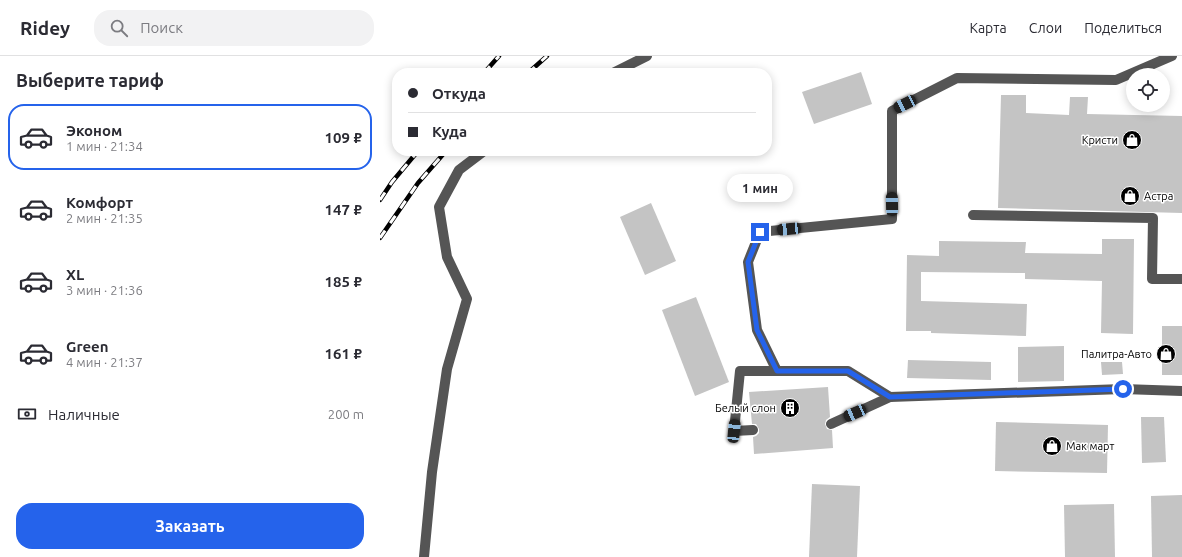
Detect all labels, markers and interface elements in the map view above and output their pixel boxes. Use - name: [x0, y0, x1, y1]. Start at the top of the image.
- search box: [94, 10, 374, 46]
- text: Ridey: [20, 17, 70, 39]
- icon: search: [108, 17, 130, 39]
- text: Поиск: [140, 19, 183, 36]
- text: Карта: [969, 20, 1007, 36]
- text: Слои: [1029, 20, 1062, 36]
- text: Поделиться: [1084, 20, 1162, 36]
- map controls: [1126, 68, 1170, 112]
- button: locate: [1126, 68, 1170, 112]
- text: Выберите тариф: [16, 70, 164, 90]
- text: Откуда: [432, 85, 486, 102]
- car: [892, 93, 918, 115]
- icon: car: [18, 119, 54, 155]
- text: Эконом: [66, 122, 122, 139]
- text: Куда: [432, 123, 467, 140]
- text: 109 ₽: [325, 129, 362, 146]
- shop icon: Кристи: [1121, 129, 1143, 151]
- place label: Кристи: [1082, 134, 1118, 146]
- text: 1 мин · 21:34: [66, 139, 143, 153]
- callout: 1 мин: [727, 174, 793, 202]
- text: 1 мин: [742, 181, 778, 195]
- shop icon: Астра: [1119, 185, 1141, 207]
- place label: Астра: [1144, 190, 1173, 202]
- icon: car: [18, 191, 54, 227]
- car: [886, 192, 898, 216]
- text: Комфорт: [66, 194, 133, 211]
- text: 147 ₽: [325, 201, 362, 218]
- text: 2 мин · 21:35: [66, 211, 143, 225]
- car: [777, 222, 801, 236]
- route end: [751, 223, 769, 241]
- icon: car: [18, 263, 54, 299]
- text: XL: [66, 266, 84, 283]
- text: 185 ₽: [325, 273, 362, 290]
- text: 3 мин · 21:36: [66, 283, 143, 297]
- icon: car: [18, 335, 54, 371]
- text: Green: [66, 338, 108, 355]
- shop icon: Палитра-Авто: [1155, 343, 1177, 365]
- text: 161 ₽: [325, 345, 362, 362]
- place label: Палитра-Авто: [1081, 348, 1152, 360]
- text: 4 мин · 21:37: [66, 355, 143, 369]
- route start: [1114, 380, 1132, 398]
- building icon: Белый слон: [779, 397, 801, 419]
- place label: Белый слон: [715, 402, 776, 414]
- icon: cash: [16, 403, 38, 425]
- car: [842, 403, 868, 423]
- text: Наличные: [48, 406, 120, 423]
- text: 200 m: [328, 407, 364, 421]
- car: [727, 418, 741, 444]
- shop icon: Мак март: [1041, 435, 1063, 457]
- place label: Мак март: [1066, 440, 1114, 452]
- button: Заказать: [16, 503, 364, 549]

